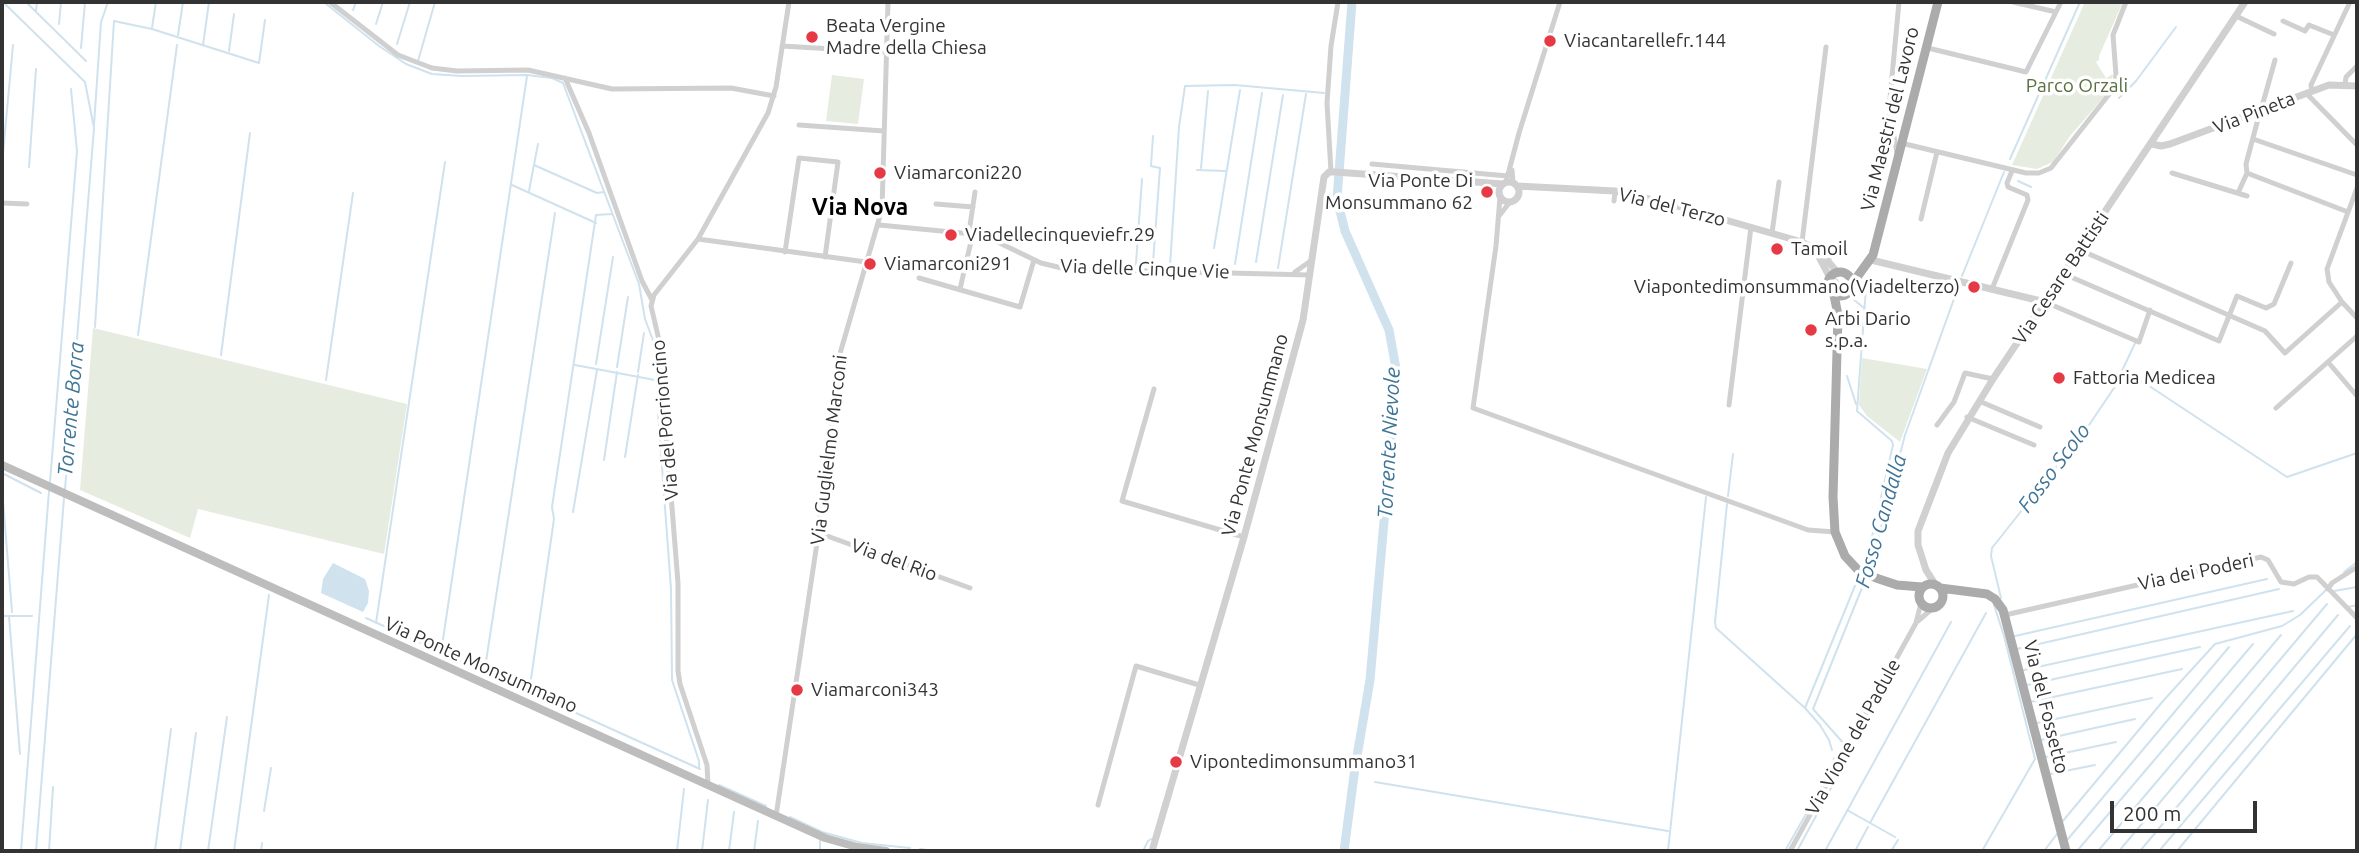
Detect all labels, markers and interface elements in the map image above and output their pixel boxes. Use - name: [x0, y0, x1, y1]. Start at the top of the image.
- place label: Beata Vergine Madre della Chiesa: [826, 15, 987, 59]
- street label: Via Maestri del Lavoro: [1856, 25, 1924, 213]
- marker: Beata Vergine Madre della Chiesa: [804, 29, 820, 45]
- place label: Viacantarellefr.144: [1564, 30, 1726, 52]
- marker: Viacantarellefr.144: [1542, 33, 1558, 49]
- park label: Parco Orzali: [2026, 75, 2128, 97]
- street label: Via Pineta: [2210, 87, 2298, 139]
- place label: Viamarconi220: [894, 162, 1022, 184]
- marker: Viamarconi220: [872, 165, 888, 181]
- place label: Via Ponte Di Monsummano 62: [1325, 170, 1473, 214]
- street label: Via del Terzo: [1616, 183, 1728, 231]
- marker: Via Ponte Di Monsummano 62: [1479, 184, 1495, 200]
- district label: Via Nova: [812, 193, 908, 221]
- street label: Via Cesare Battisti: [2008, 207, 2114, 349]
- place label: Viadellecinqueviefr.29: [965, 224, 1155, 246]
- marker: Viadellecinqueviefr.29: [943, 227, 959, 243]
- place label: Tamoil: [1791, 238, 1848, 260]
- marker: Tamoil: [1769, 241, 1785, 257]
- place label: Viamarconi291: [884, 253, 1012, 275]
- street label: Via delle Cinque Vie: [1060, 255, 1230, 283]
- marker: Viamarconi291: [862, 256, 878, 272]
- place label: Viapontedimonsummano(Viadelterzo): [1634, 276, 1960, 298]
- marker: Viapontedimonsummano(Viadelterzo): [1966, 279, 1982, 295]
- place label: Arbi Dario s.p.a.: [1825, 308, 1911, 352]
- marker: Arbi Dario s.p.a.: [1803, 322, 1819, 338]
- street label: Via Ponte Monsummano: [1217, 331, 1293, 539]
- street label: Via del Porrioncino: [647, 339, 683, 501]
- water label: Torrente Borra: [53, 341, 89, 477]
- street label: Via Guglielmo Marconi: [806, 354, 852, 546]
- water label: Torrente Nievole: [1372, 367, 1406, 519]
- place label: Fattoria Medicea: [2073, 367, 2216, 389]
- marker: Fattoria Medicea: [2051, 370, 2067, 386]
- water label: Fosso Scolo: [2012, 419, 2096, 517]
- water label: Fosso Candalla: [1850, 452, 1912, 590]
- street label: Via del Rio: [848, 534, 940, 586]
- street label: Via dei Poderi: [2136, 549, 2256, 595]
- street label: Via Ponte Monsummano: [381, 612, 581, 718]
- street label: Via del Fossetto: [2018, 638, 2074, 776]
- street label: Via Vione del Padule: [1801, 655, 1905, 819]
- place label: Viamarconi343: [811, 679, 939, 701]
- marker: Viamarconi343: [789, 682, 805, 698]
- place label: Vipontedimonsummano31: [1190, 751, 1417, 773]
- marker: Vipontedimonsummano31: [1168, 754, 1184, 770]
- scale bar: [2114, 786, 2261, 830]
- text: 200 m: [2123, 801, 2181, 825]

